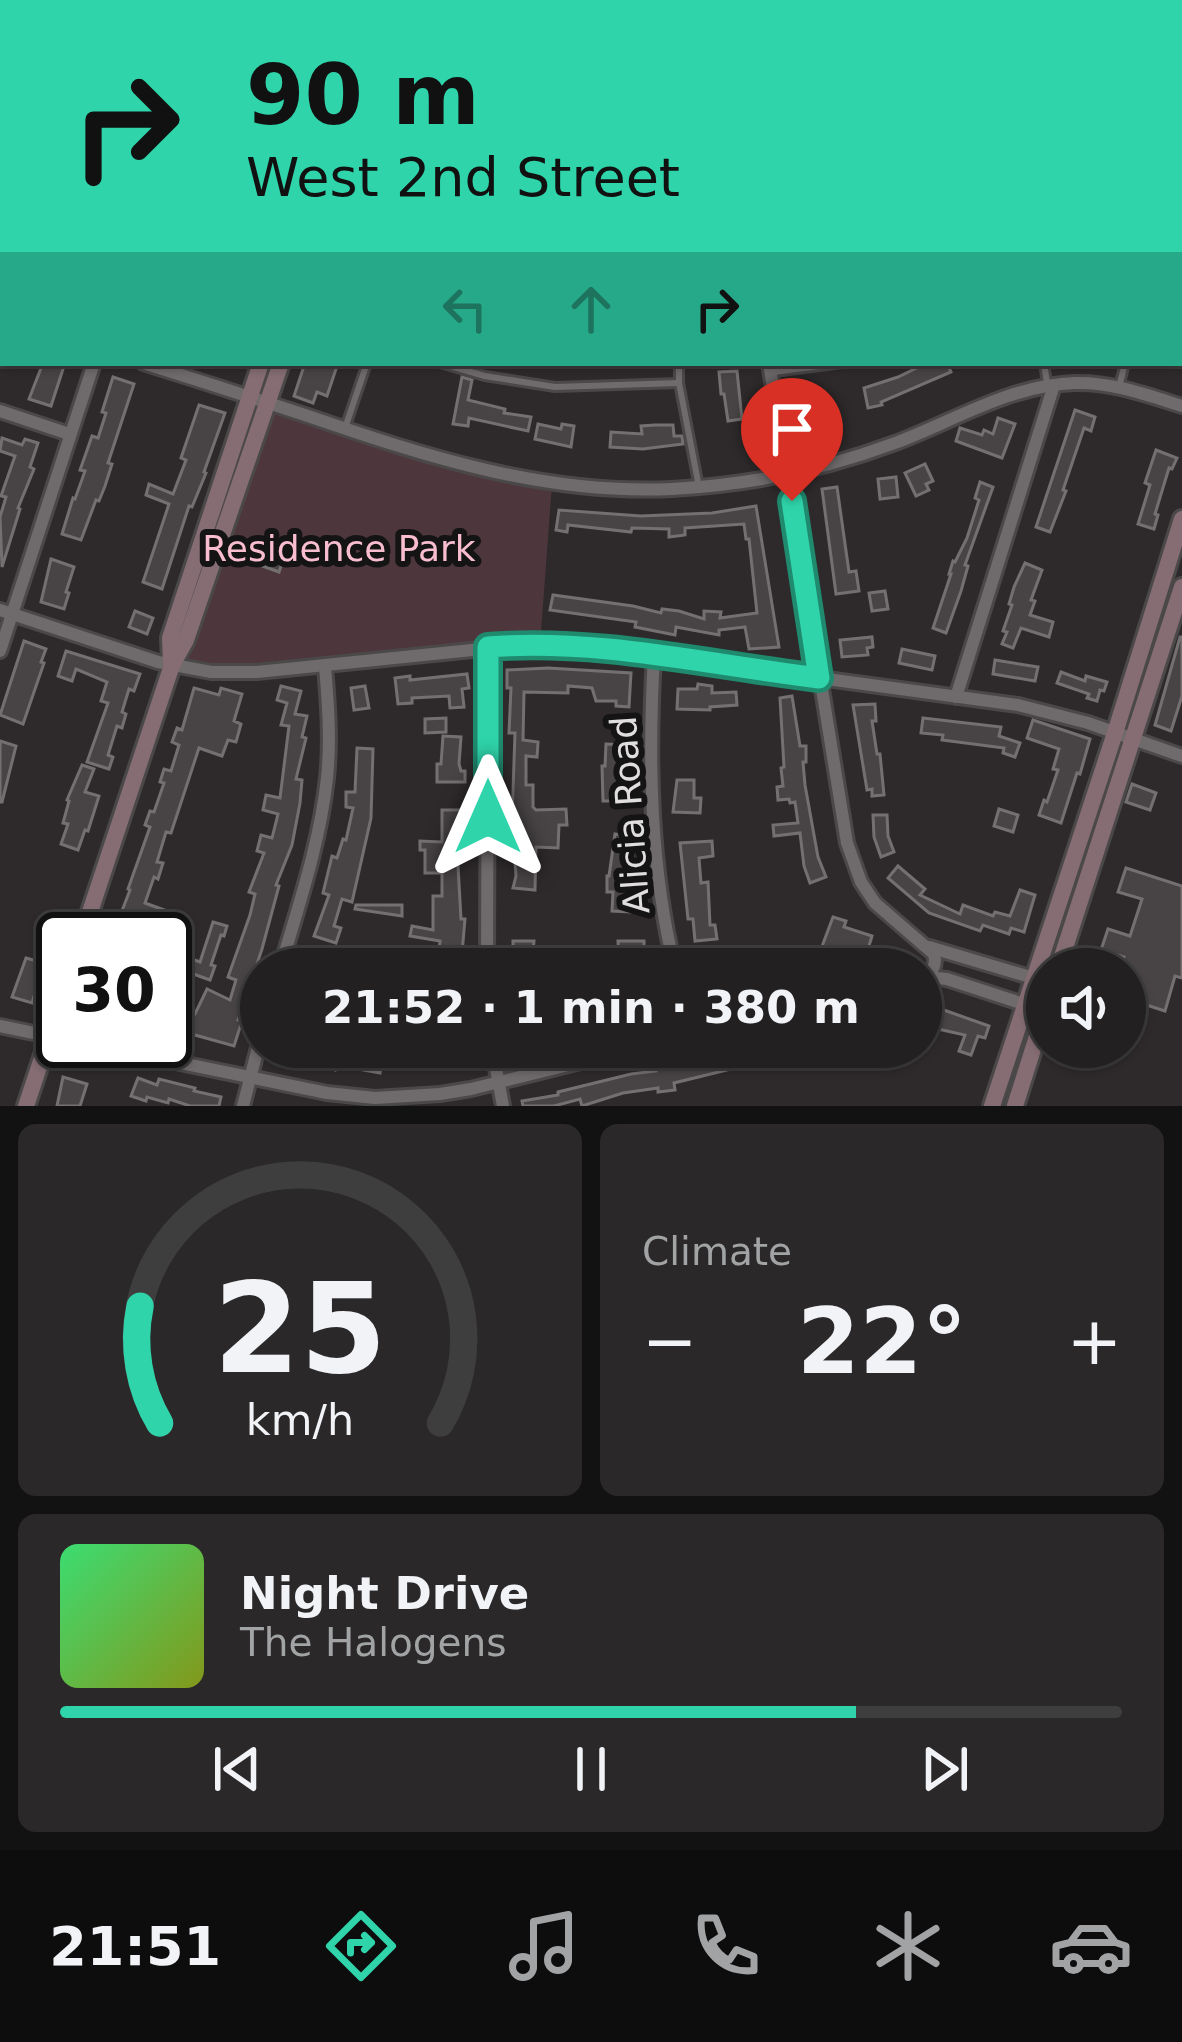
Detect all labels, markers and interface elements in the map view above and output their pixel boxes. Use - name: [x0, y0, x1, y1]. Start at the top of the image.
- text: 90 m: [246, 46, 480, 144]
- icon: right: [48, 48, 204, 204]
- text: West 2nd Street: [246, 146, 680, 209]
- icon: left: [432, 276, 498, 342]
- icon: ahead: [558, 276, 624, 342]
- icon: right: [684, 276, 750, 342]
- pin: [741, 378, 843, 501]
- icon: arrive: [759, 396, 825, 462]
- park label: Residence Park: [202, 528, 476, 569]
- street label: Alicia Road: [603, 715, 657, 915]
- position arrow: [425, 754, 551, 880]
- speed limit sign: 30: [36, 912, 192, 1068]
- map controls: [1026, 948, 1146, 1068]
- button: sound: [1026, 948, 1146, 1068]
- text: 21:52 · 1 min · 380 m: [322, 981, 860, 1034]
- text: Climate: [642, 1229, 792, 1274]
- text: 25: [213, 1256, 387, 1401]
- text: 22°: [797, 1289, 967, 1394]
- text: −: [642, 1303, 697, 1380]
- text: +: [1067, 1303, 1122, 1380]
- text: km/h: [246, 1395, 354, 1445]
- text: Night Drive: [240, 1567, 529, 1620]
- text: The Halogens: [240, 1620, 507, 1665]
- icon: previous: [204, 1736, 270, 1802]
- icon: pause: [558, 1736, 624, 1802]
- icon: next: [912, 1736, 978, 1802]
- icon: directions: [319, 1904, 403, 1988]
- icon: music: [502, 1904, 586, 1988]
- icon: phone: [684, 1904, 768, 1988]
- icon: climate: [866, 1904, 950, 1988]
- icon: car: [1049, 1904, 1133, 1988]
- text: 21:51: [49, 1915, 221, 1978]

